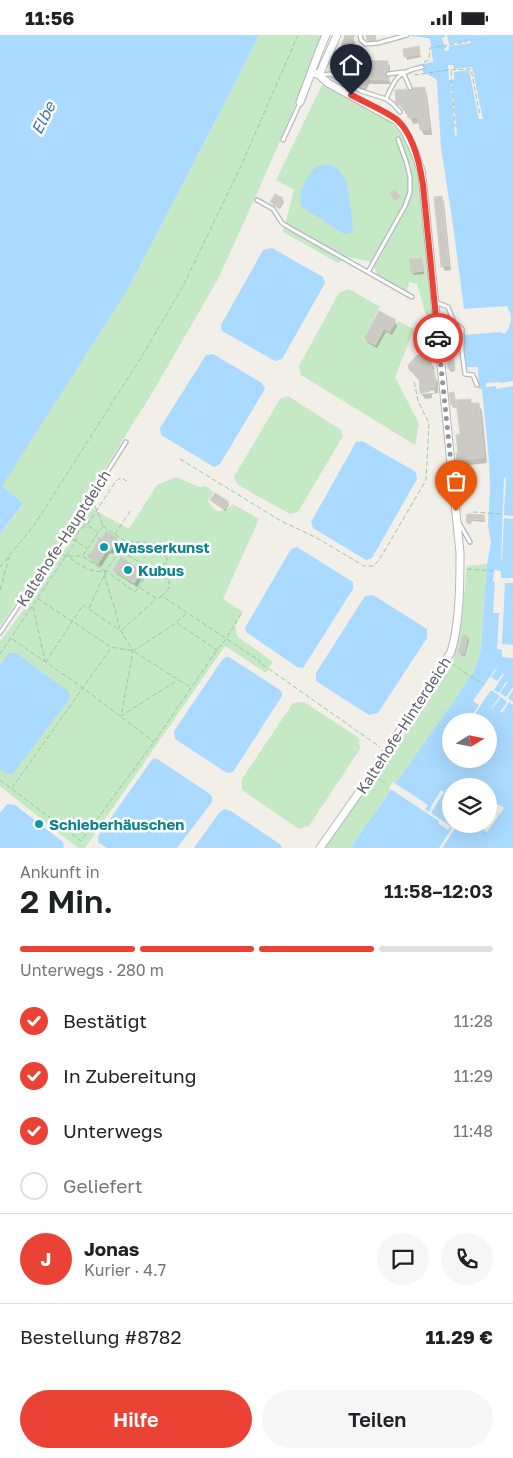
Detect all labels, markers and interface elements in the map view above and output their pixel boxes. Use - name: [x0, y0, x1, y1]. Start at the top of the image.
- text: 11:56: [25, 6, 74, 29]
- pin: [330, 44, 372, 95]
- icon: home: [337, 51, 365, 79]
- water label: Elbe: [26, 97, 60, 138]
- courier: [413, 313, 463, 363]
- icon: car: [424, 324, 452, 352]
- pin: [435, 460, 477, 511]
- street label: Kaltehofe-Hauptdeich: [12, 466, 114, 610]
- icon: bag: [442, 467, 470, 495]
- place label: Wasserkunst: [114, 538, 209, 556]
- marker: Wasserkunst: [98, 541, 110, 553]
- place label: Kubus: [138, 561, 184, 579]
- marker: Kubus: [122, 564, 134, 576]
- street label: Kaltehofe-Hinterdeich: [352, 653, 454, 797]
- north arrow: [442, 713, 498, 767]
- map controls: [442, 713, 497, 833]
- button: layers: [442, 778, 497, 833]
- place label: Schieberhäuschen: [49, 815, 184, 833]
- marker: Schieberhäuschen: [33, 818, 45, 830]
- text: Ankunft in: [20, 862, 100, 882]
- text: 11:58–12:03: [384, 879, 493, 902]
- text: 2 Min.: [20, 882, 113, 920]
- text: Unterwegs · 280 m: [20, 960, 164, 980]
- icon: check: [20, 1007, 48, 1035]
- text: Bestätigt: [63, 1009, 147, 1032]
- text: 11:28: [454, 1011, 493, 1031]
- icon: check: [20, 1062, 48, 1090]
- text: In Zubereitung: [63, 1064, 196, 1087]
- text: 11:29: [454, 1066, 493, 1086]
- icon: check: [20, 1117, 48, 1145]
- text: Unterwegs: [63, 1119, 163, 1142]
- text: 11:48: [453, 1121, 493, 1141]
- text: Geliefert: [63, 1174, 143, 1197]
- button: chat: [377, 1233, 429, 1285]
- button: phone: [441, 1233, 493, 1285]
- text: Jonas: [84, 1237, 139, 1260]
- text: J: [41, 1247, 51, 1270]
- text: Kurier · 4.7: [84, 1260, 166, 1280]
- text: Bestellung #8782: [20, 1325, 181, 1348]
- text: 11.29 €: [426, 1325, 493, 1348]
- button: Hilfe: [20, 1390, 252, 1448]
- button: Teilen: [262, 1390, 493, 1448]

